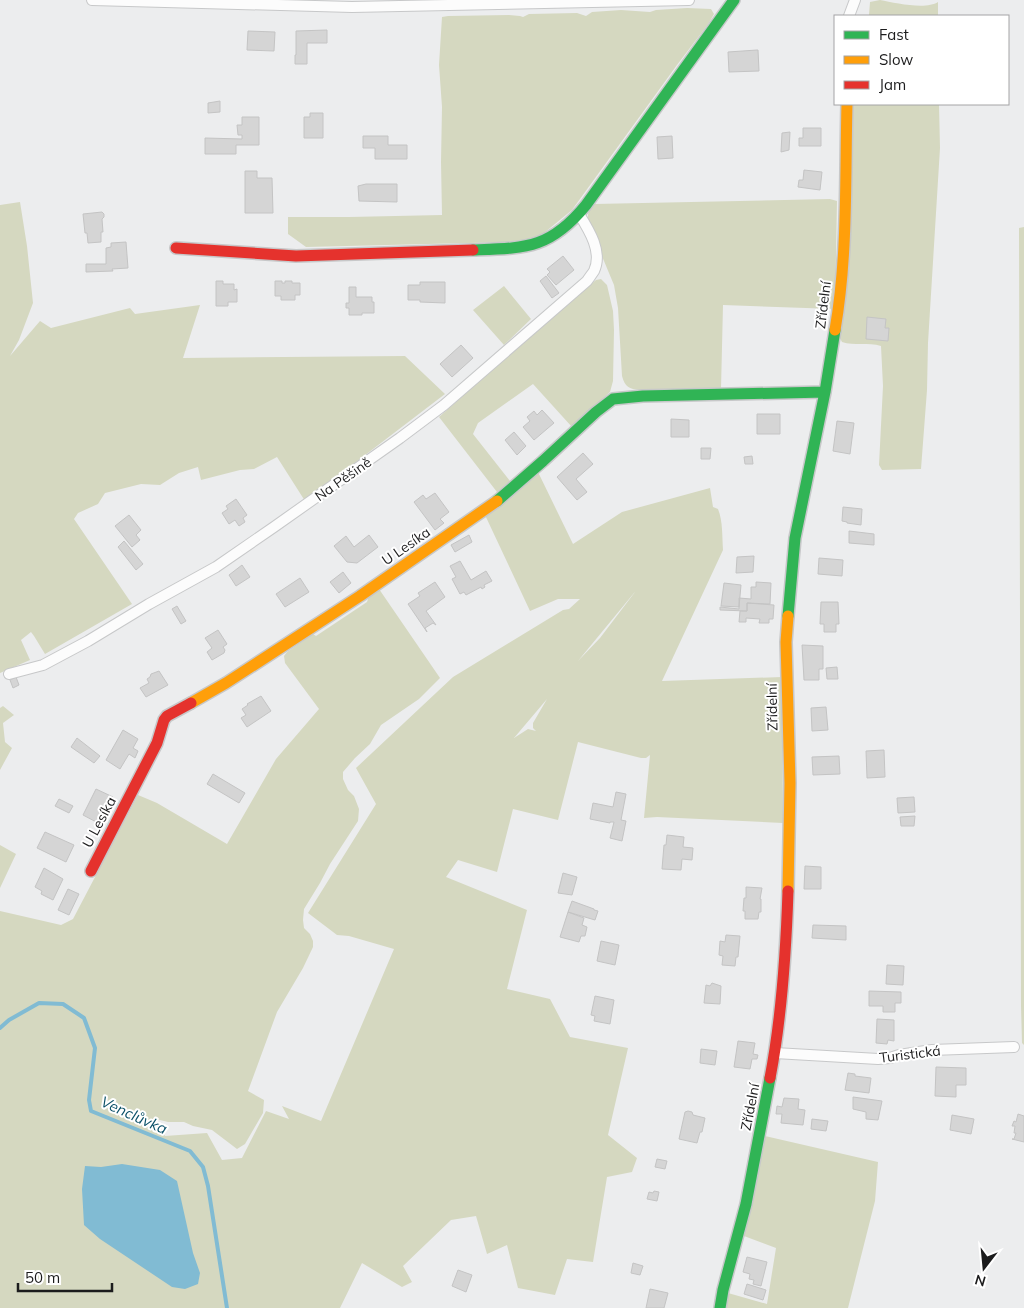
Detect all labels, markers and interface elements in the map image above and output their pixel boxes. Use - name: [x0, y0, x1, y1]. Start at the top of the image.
- legend: [834, 15, 1009, 105]
- text: Fast: [879, 25, 909, 44]
- text: Slow: [879, 50, 913, 69]
- text: Jam: [879, 75, 906, 94]
- street label: Zřídelní: [811, 280, 835, 330]
- street label: Na Pěšině: [311, 453, 375, 505]
- street label: U Lesíka: [378, 523, 434, 569]
- street label: Zřídelní: [763, 682, 781, 731]
- street label: U Lesíka: [78, 793, 120, 851]
- street label: Turistická: [878, 1041, 942, 1067]
- street label: Zřídelní: [737, 1081, 764, 1132]
- water label: Venclůvka: [98, 1092, 170, 1138]
- north arrow: [959, 1243, 1009, 1293]
- scale bar: [18, 1260, 111, 1292]
- text: 50 m: [25, 1268, 60, 1287]
- text: N: [973, 1270, 988, 1291]

